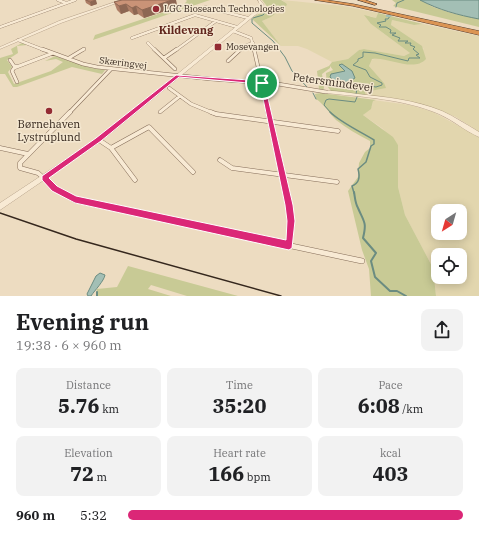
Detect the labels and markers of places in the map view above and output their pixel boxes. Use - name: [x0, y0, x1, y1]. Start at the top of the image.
- place label: LGC Biosearch Technologies: [164, 3, 284, 14]
- marker: LGC Biosearch Technologies: [151, 4, 161, 14]
- place label: Mosevangen: [226, 41, 279, 52]
- marker: Mosevangen: [213, 42, 223, 52]
- pin: [245, 66, 279, 100]
- marker: Børnehaven Lystruplund: [44, 106, 54, 116]
- place label: Børnehaven Lystruplund: [17, 117, 81, 144]

